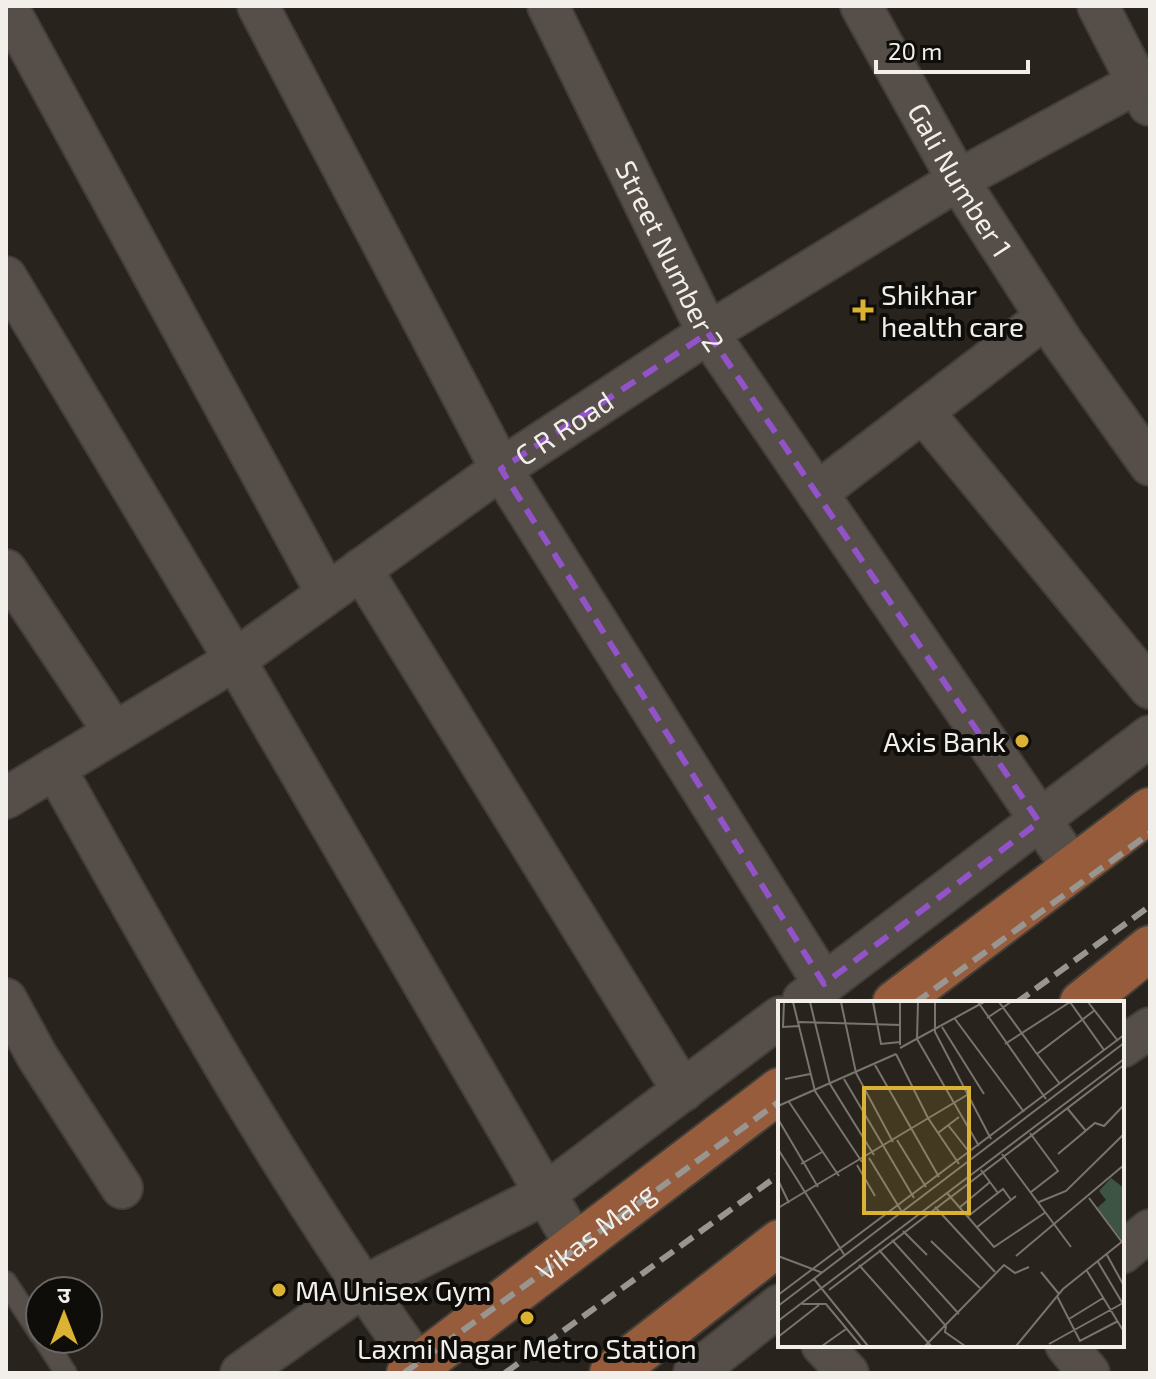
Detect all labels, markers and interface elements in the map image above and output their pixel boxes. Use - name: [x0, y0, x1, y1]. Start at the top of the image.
- scale bar: [876, 24, 1028, 74]
- text: 20 m: [888, 36, 942, 65]
- street label: Gali Number 1: [901, 97, 1020, 263]
- street label: Street Number 2: [609, 155, 732, 357]
- place label: Shikhar health care: [881, 277, 1024, 343]
- marker: Shikhar health care: [852, 299, 874, 321]
- street label: C R Road: [508, 383, 619, 472]
- place label: Axis Bank: [883, 724, 1006, 758]
- marker: Axis Bank: [1013, 732, 1031, 750]
- inset map: [778, 1001, 1124, 1347]
- street label: Vikas Marg: [529, 1175, 662, 1287]
- place label: MA Unisex Gym: [295, 1273, 492, 1307]
- north arrow: [24, 1275, 104, 1355]
- text: उ: [58, 1281, 72, 1307]
- marker: MA Unisex Gym: [270, 1281, 288, 1299]
- marker: Laxmi Nagar Metro Station: [518, 1309, 536, 1327]
- place label: Laxmi Nagar Metro Station: [357, 1331, 697, 1365]

